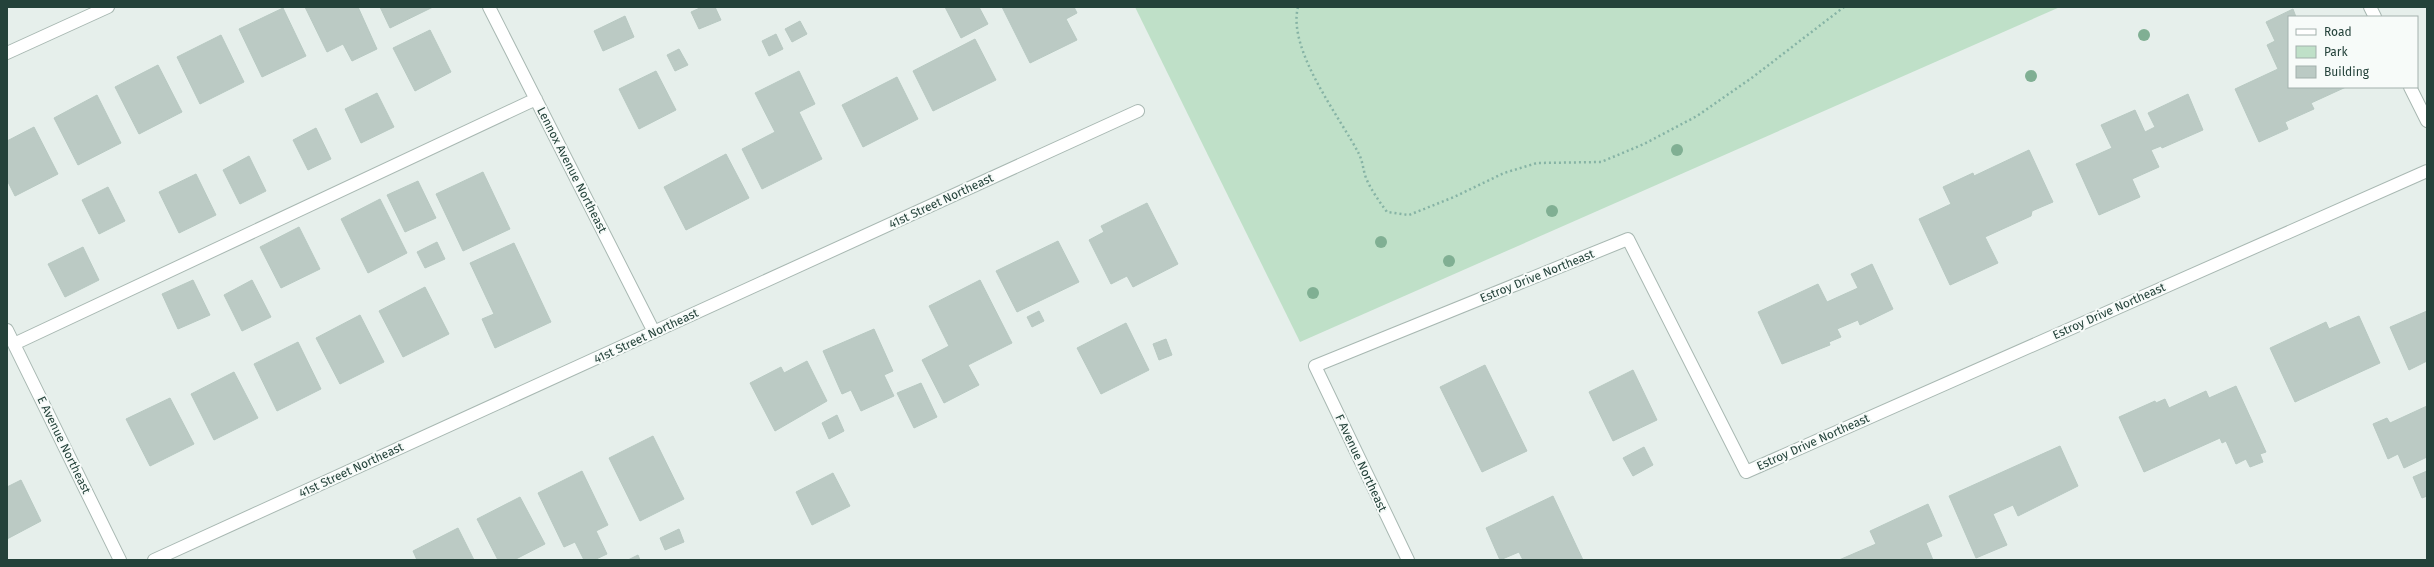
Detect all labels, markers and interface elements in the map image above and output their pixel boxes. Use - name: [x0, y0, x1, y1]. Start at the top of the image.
- legend: [2288, 16, 2418, 88]
- text: Road: [2324, 25, 2352, 39]
- text: Park: [2324, 45, 2348, 59]
- text: Building: [2324, 65, 2370, 79]
- street label: Lennox Avenue Northeast: [534, 105, 610, 236]
- street label: 41st Street Northeast: [887, 170, 996, 231]
- street label: Estroy Drive Northeast: [1478, 246, 1597, 305]
- street label: Estroy Drive Northeast: [2050, 280, 2168, 342]
- street label: 41st Street Northeast: [592, 305, 701, 366]
- street label: E Avenue Northeast: [34, 394, 94, 497]
- street label: Estroy Drive Northeast: [1754, 411, 1872, 473]
- street label: F Avenue Northeast: [1332, 412, 1390, 515]
- street label: 41st Street Northeast: [297, 439, 406, 500]

